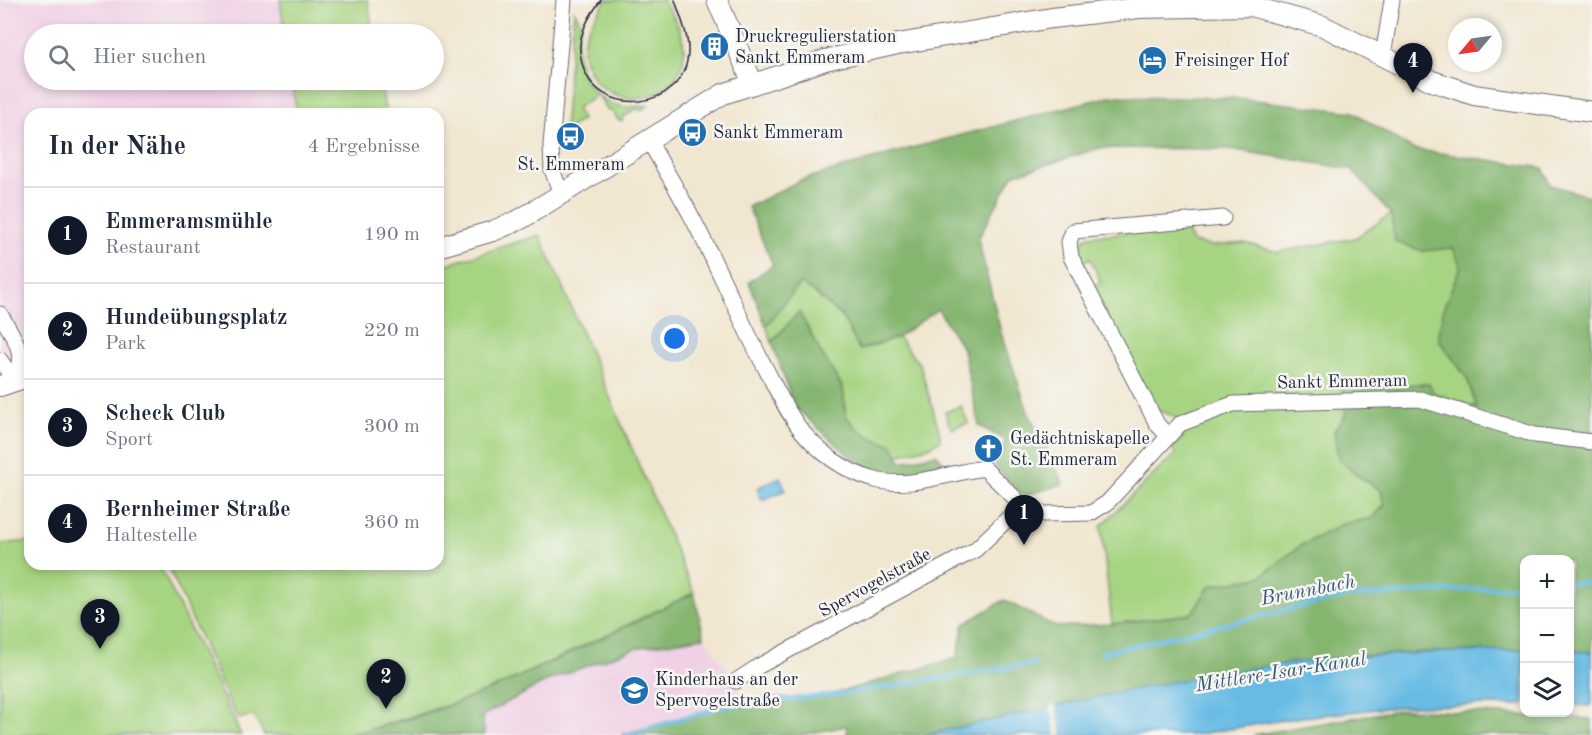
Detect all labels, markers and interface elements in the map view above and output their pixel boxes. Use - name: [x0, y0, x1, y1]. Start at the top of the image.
- north arrow: [1448, 18, 1502, 72]
- search box: [24, 24, 444, 90]
- place label: Druckregulierstation Sankt Emmeram: [735, 28, 897, 67]
- building icon: Druckregulierstation Sankt Emmeram: [698, 31, 730, 63]
- icon: search: [45, 41, 78, 74]
- pin: 4: [1394, 44, 1432, 93]
- hotel icon: Freisinger Hof: [1137, 45, 1169, 77]
- text: Hier suchen: [93, 46, 206, 68]
- place label: Freisinger Hof: [1174, 52, 1290, 70]
- bus stop icon: Sankt Emmeram: [676, 117, 708, 149]
- bus stop icon: St. Emmeram: [555, 120, 587, 152]
- place label: Sankt Emmeram: [713, 124, 843, 142]
- text: In der Nähe: [48, 134, 186, 160]
- text: 4 Ergebnisse: [308, 137, 420, 157]
- place label: St. Emmeram: [517, 156, 625, 174]
- text: Emmeramsmühle: [105, 211, 273, 233]
- text: 1: [62, 225, 73, 245]
- text: 190 m: [364, 225, 420, 245]
- text: Restaurant: [105, 238, 201, 258]
- text: Hundeübungsplatz: [105, 307, 287, 329]
- text: 2: [62, 321, 73, 341]
- text: 220 m: [364, 321, 420, 341]
- your location: [660, 324, 689, 353]
- text: Park: [105, 334, 146, 354]
- street label: Sankt Emmeram: [1277, 372, 1407, 392]
- text: Scheck Club: [105, 403, 225, 425]
- text: 3: [62, 417, 73, 437]
- text: 300 m: [364, 417, 420, 437]
- text: Sport: [105, 430, 153, 450]
- place label: Gedächtniskapelle St. Emmeram: [1010, 430, 1150, 469]
- church icon: Gedächtniskapelle St. Emmeram: [973, 433, 1005, 465]
- pin: 1: [1004, 496, 1044, 545]
- text: Bernheimer Straße: [105, 499, 291, 521]
- text: 4: [62, 513, 73, 533]
- text: 360 m: [364, 513, 420, 533]
- text: Haltestelle: [105, 526, 197, 546]
- street label: Spervogelstraße: [816, 545, 934, 621]
- map controls: [1520, 555, 1574, 717]
- button: +: [1520, 555, 1574, 609]
- water label: Brunnbach: [1258, 572, 1357, 610]
- pin: 3: [80, 600, 120, 649]
- button: −: [1520, 609, 1574, 663]
- water label: Mittlere-Isar-Kanal: [1193, 650, 1368, 697]
- pin: 2: [366, 660, 406, 709]
- button: layers: [1520, 663, 1574, 717]
- place label: Kinderhaus an der Spervogelstraße: [655, 671, 799, 710]
- school or university icon: Kinderhaus an der Spervogelstraße: [618, 674, 650, 706]

